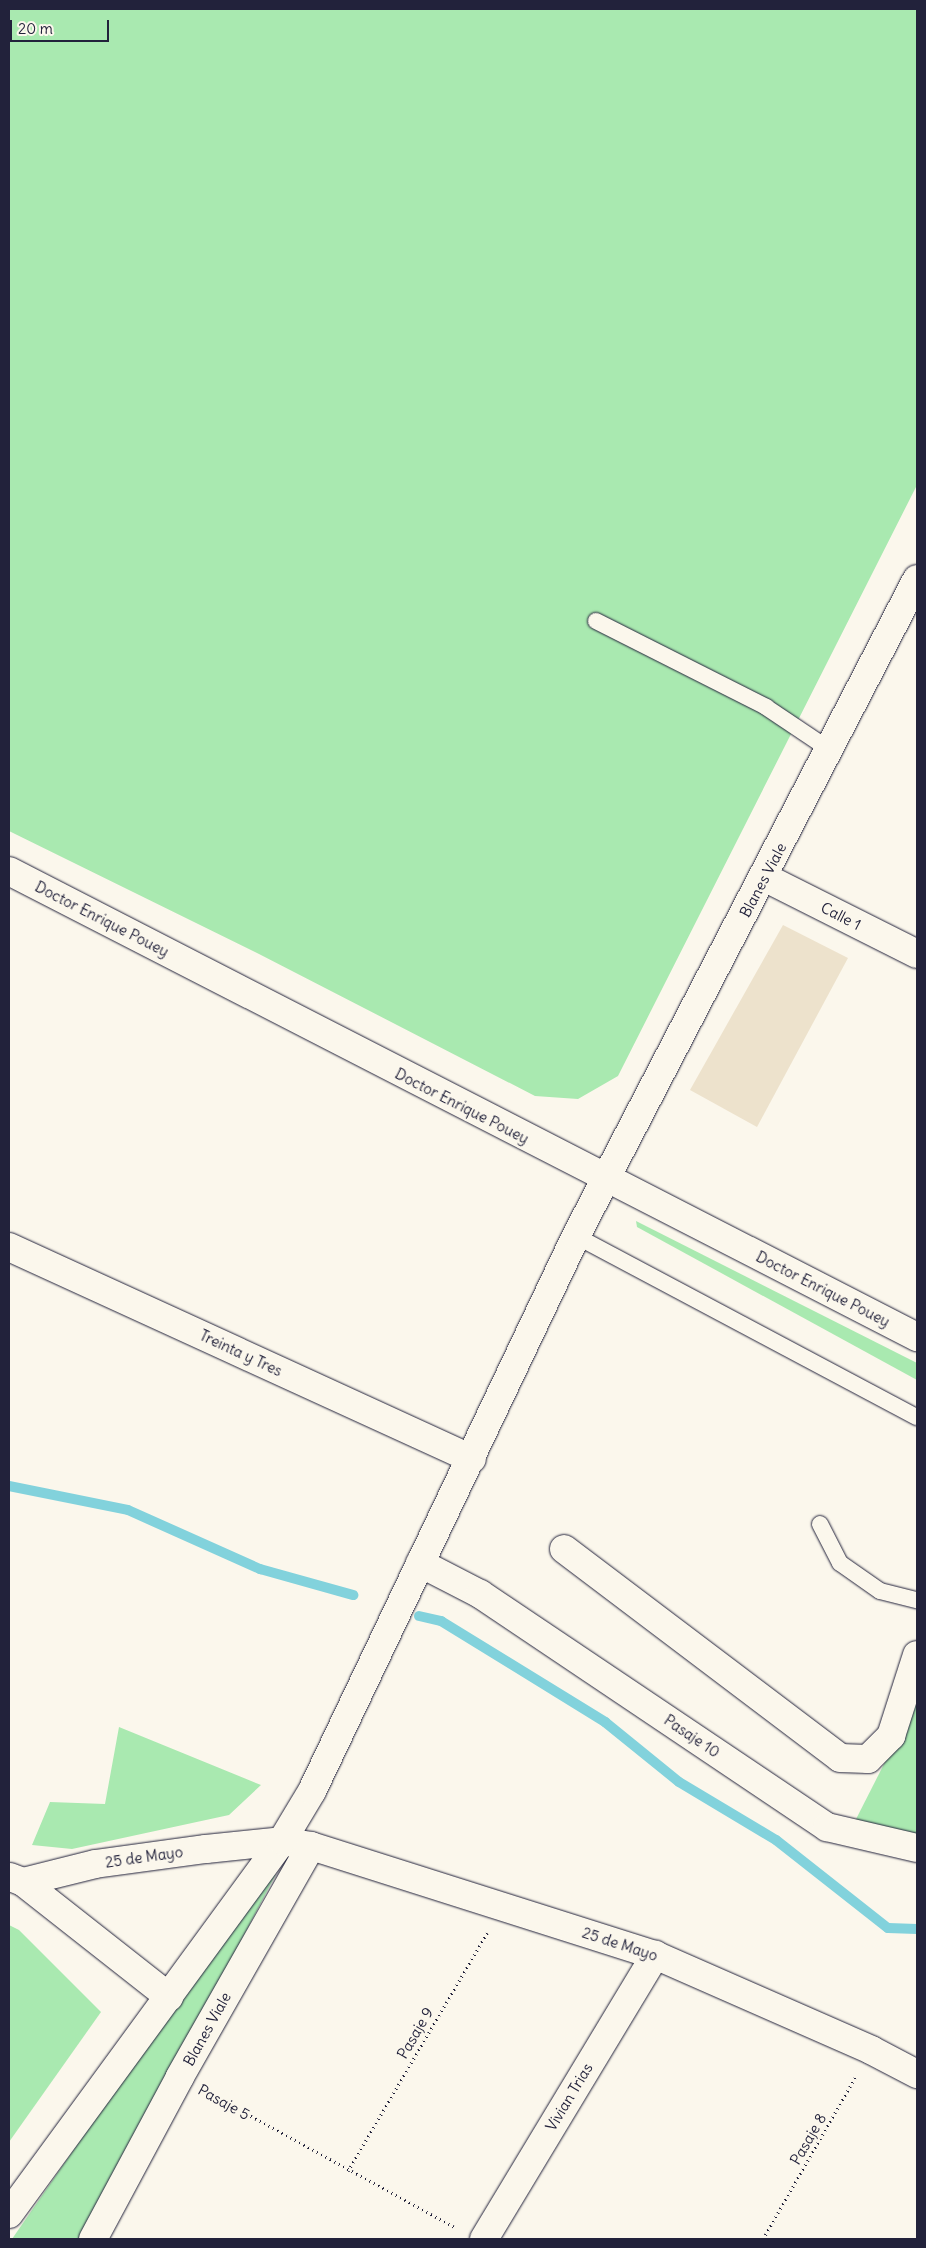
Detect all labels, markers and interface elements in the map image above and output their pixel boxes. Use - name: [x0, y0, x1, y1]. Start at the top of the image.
- scale bar: [12, 10, 111, 42]
- text: 20 m: [18, 19, 53, 38]
- street label: Blanes Viale: [736, 840, 790, 920]
- street label: Doctor Enrique Pouey: [32, 877, 172, 961]
- street label: Calle 1: [818, 898, 864, 934]
- street label: Doctor Enrique Pouey: [392, 1064, 532, 1148]
- street label: Doctor Enrique Pouey: [753, 1247, 893, 1331]
- street label: Treinta y Tres: [197, 1326, 285, 1380]
- street label: Pasaje 10: [661, 1711, 723, 1761]
- street label: 25 de Mayo: [104, 1843, 184, 1871]
- street label: 25 de Mayo: [580, 1923, 660, 1965]
- street label: Blanes Viale: [179, 1989, 235, 2069]
- street label: Pasaje 9: [393, 2004, 437, 2062]
- street label: Vivian Trias: [542, 2060, 596, 2134]
- street label: Pasaje 5: [195, 2080, 253, 2124]
- street label: Pasaje 8: [786, 2110, 830, 2168]

